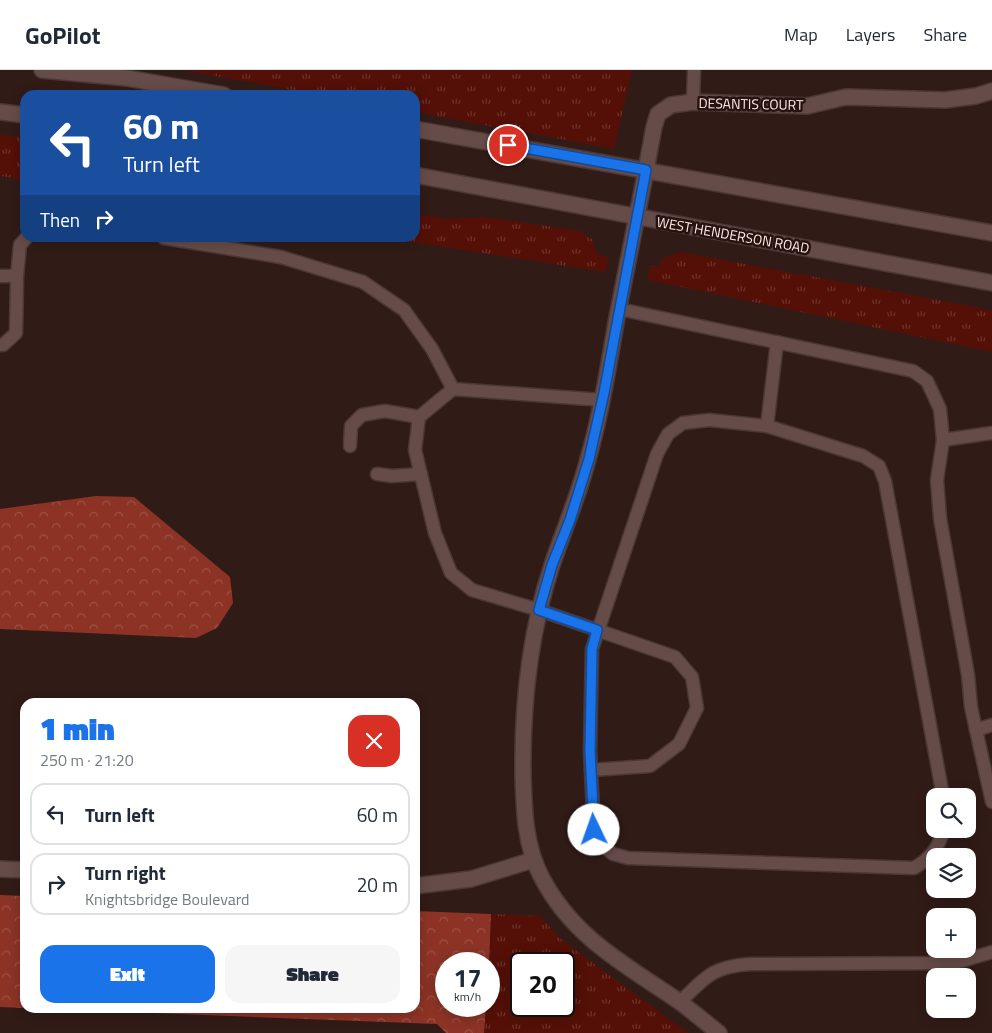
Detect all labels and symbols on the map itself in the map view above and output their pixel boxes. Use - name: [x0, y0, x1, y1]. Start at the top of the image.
- street label: DESANTIS COURT: [698, 92, 804, 115]
- pin: [487, 124, 529, 166]
- street label: WEST HENDERSON ROAD: [655, 211, 811, 258]
- position arrow: [567, 803, 619, 855]
- speed limit sign: 20: [510, 952, 575, 1017]

